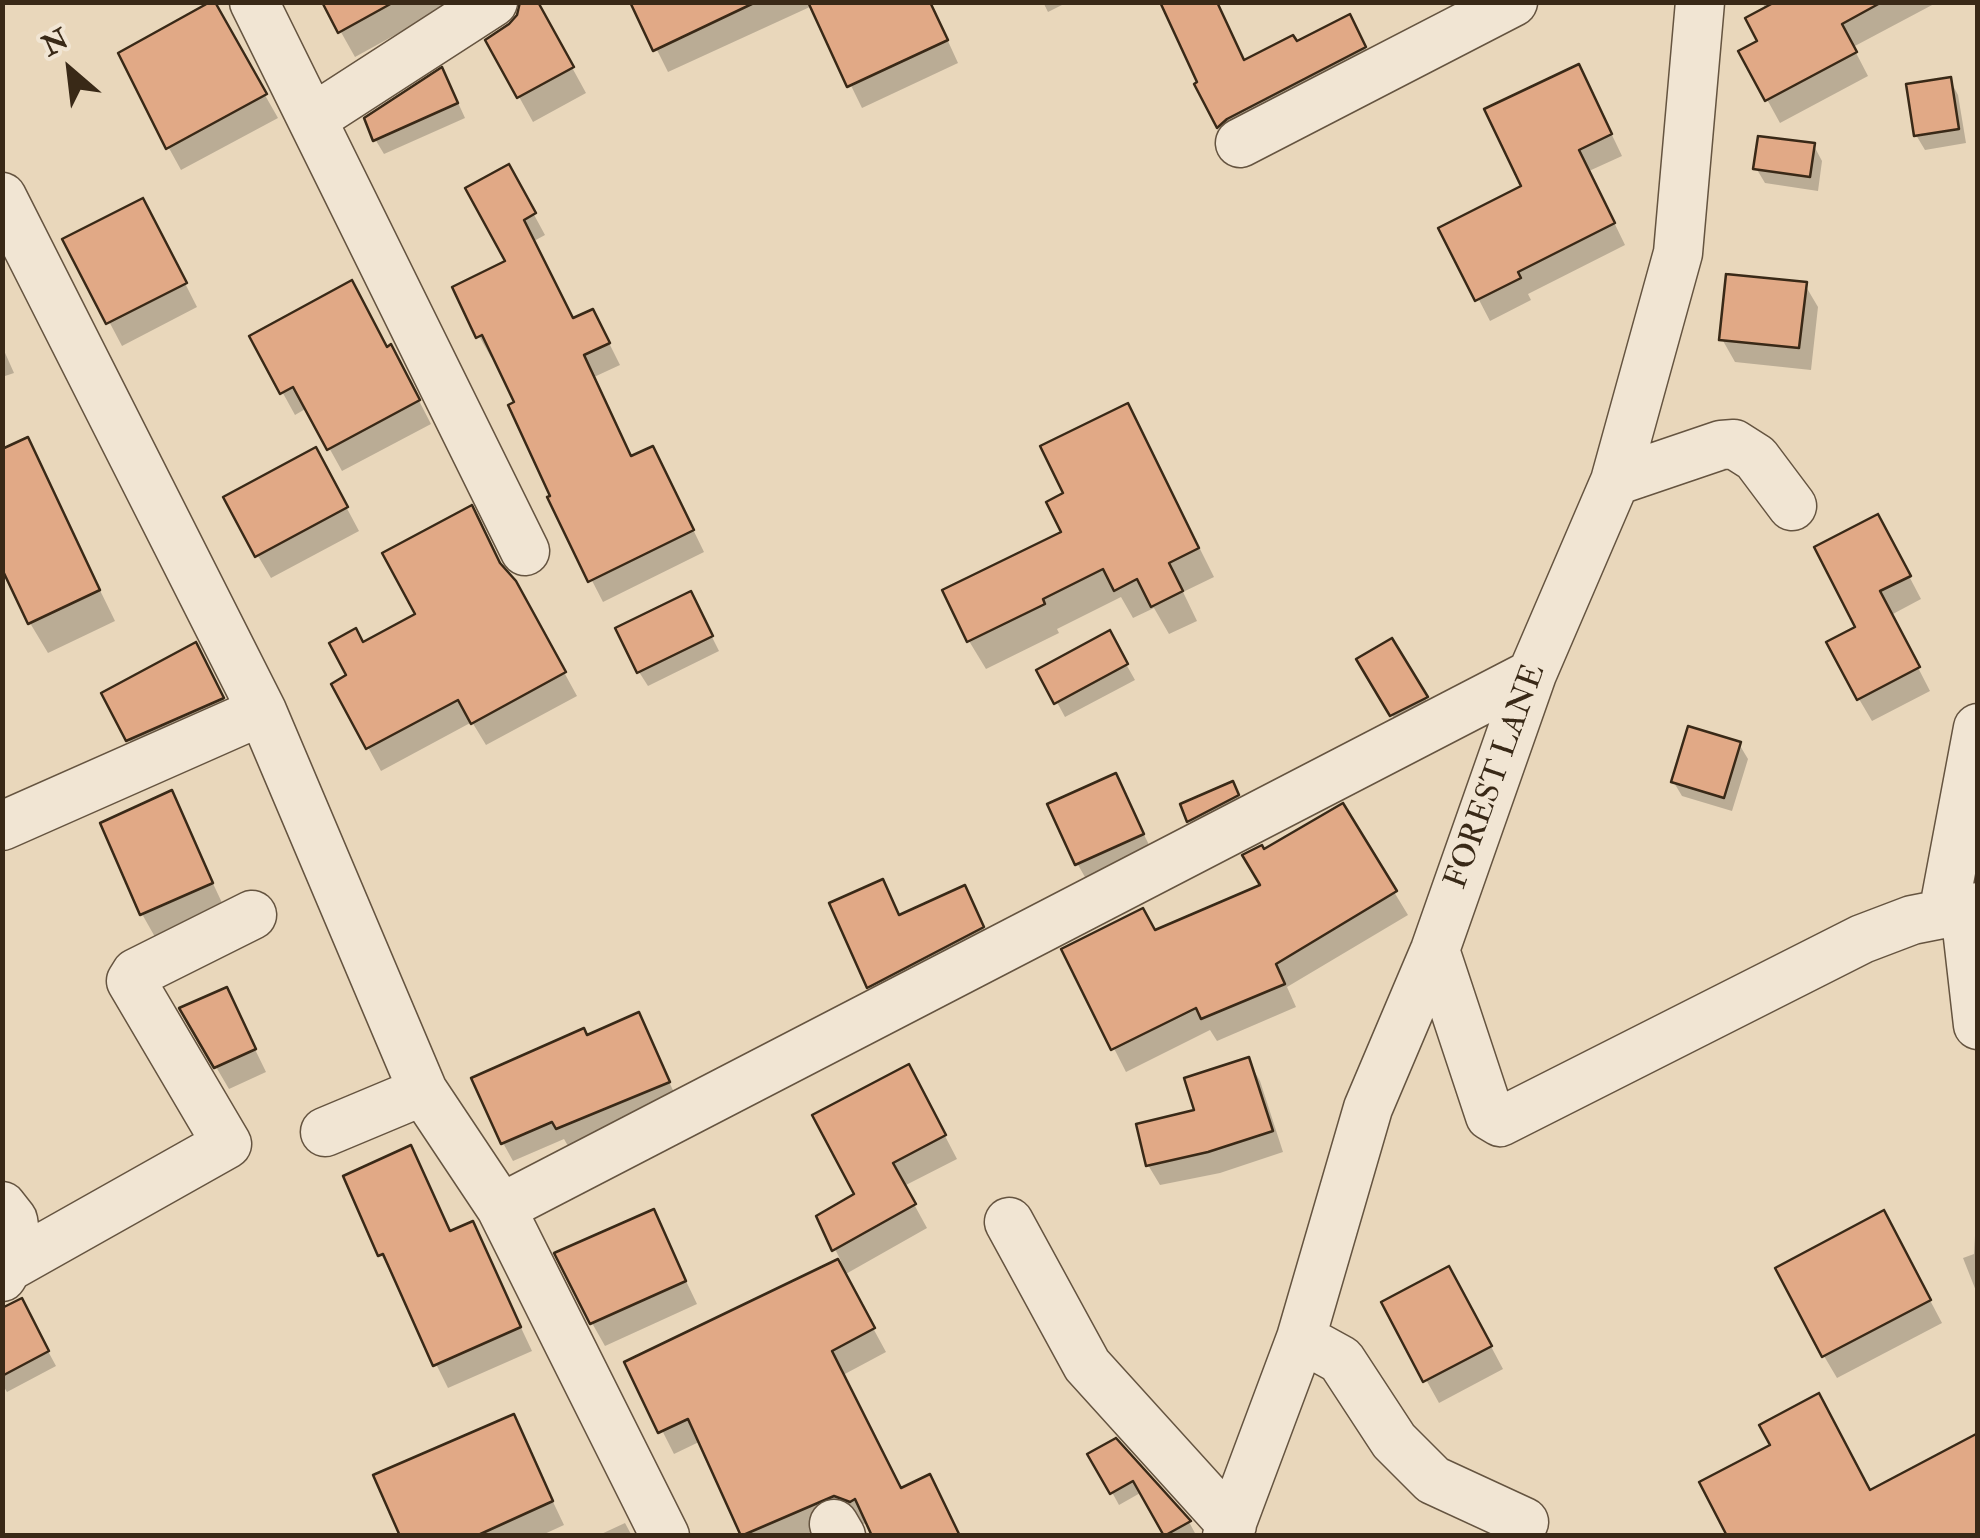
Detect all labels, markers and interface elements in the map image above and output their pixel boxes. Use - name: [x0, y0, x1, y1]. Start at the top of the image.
- north arrow: [20, 20, 120, 120]
- text: N: [36, 22, 75, 64]
- street label: FOREST LANE: [1439, 660, 1555, 894]

